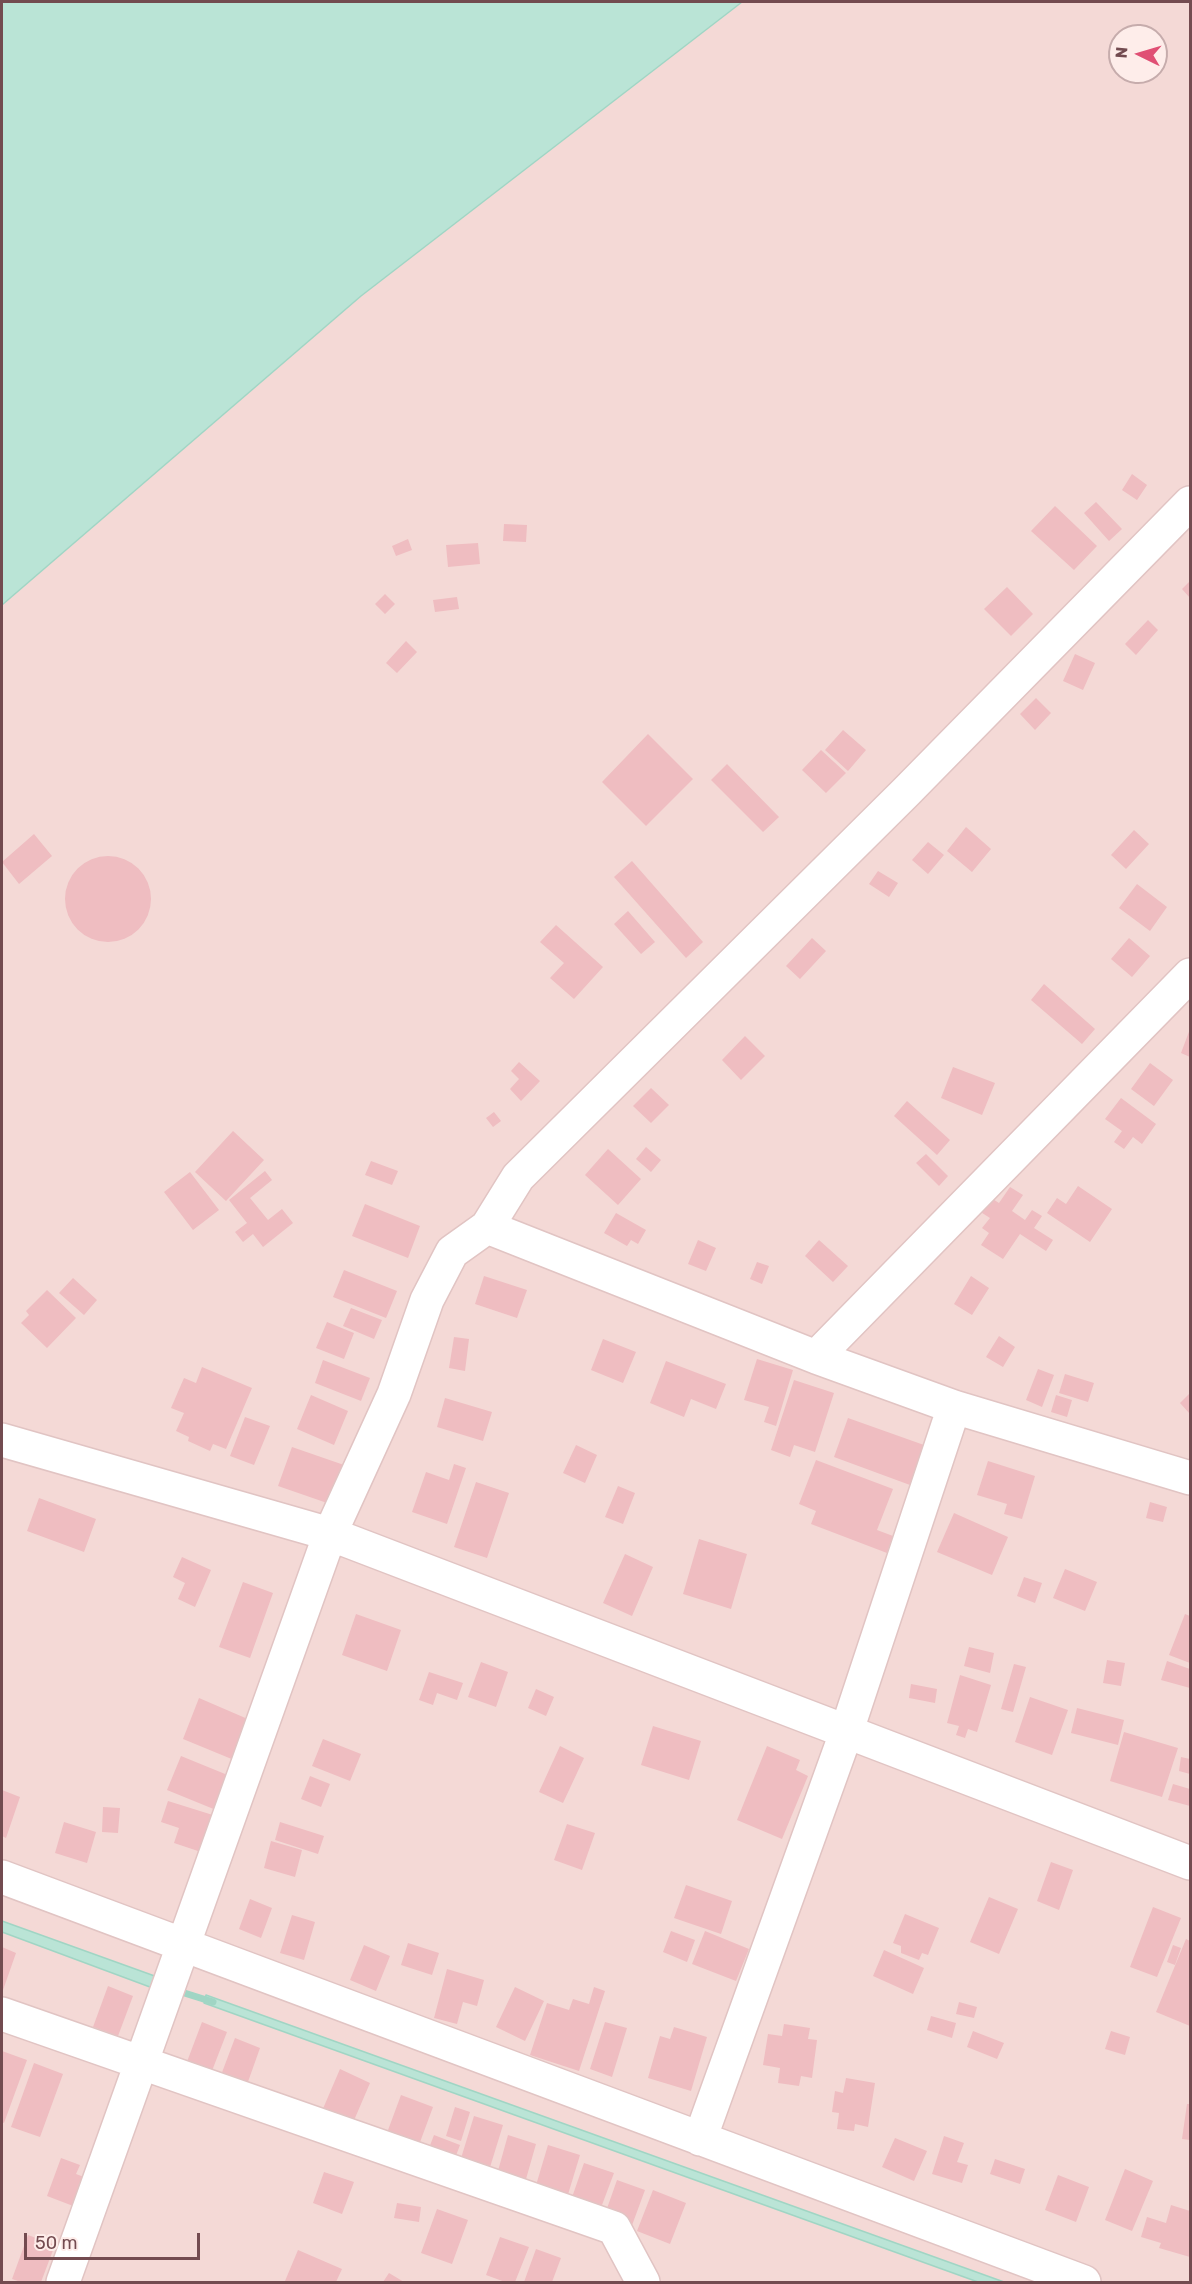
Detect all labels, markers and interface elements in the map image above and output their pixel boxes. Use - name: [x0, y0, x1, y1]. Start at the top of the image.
- north arrow: [1108, 24, 1168, 84]
- text: N: [1112, 46, 1132, 59]
- scale bar: [27, 2221, 202, 2259]
- text: 50 m: [35, 2232, 78, 2254]

